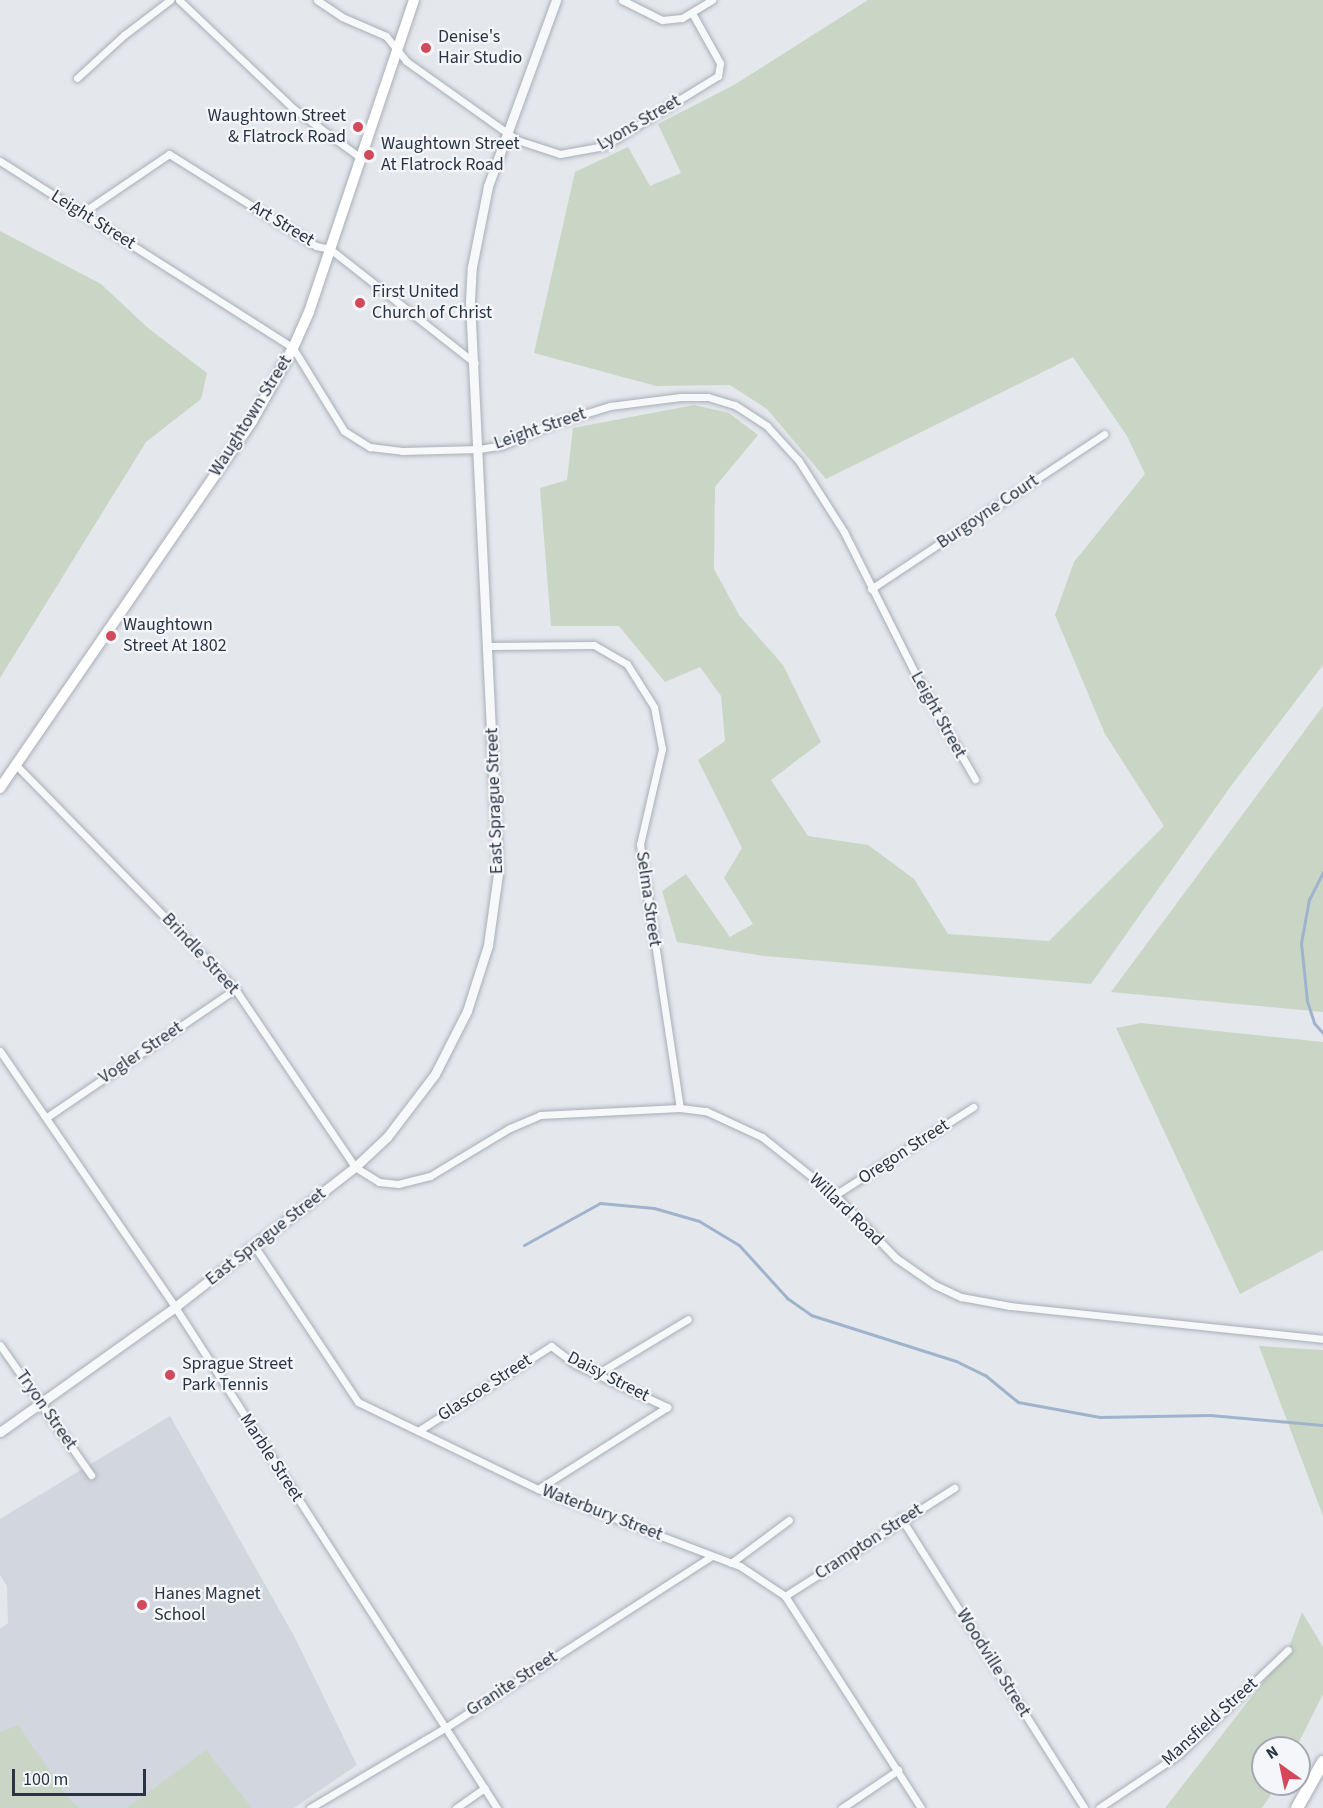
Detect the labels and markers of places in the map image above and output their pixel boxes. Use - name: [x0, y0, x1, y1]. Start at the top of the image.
- place label: Denise's Hair Studio: [438, 27, 522, 70]
- marker: Denise's Hair Studio: [419, 41, 433, 55]
- place label: Waughtown Street & Flatrock Road: [207, 106, 346, 148]
- marker: Waughtown Street & Flatrock Road: [351, 120, 365, 134]
- place label: Waughtown Street At Flatrock Road: [381, 134, 520, 176]
- marker: Waughtown Street At Flatrock Road: [362, 148, 376, 162]
- place label: First United Church of Christ: [372, 282, 492, 324]
- marker: First United Church of Christ: [353, 296, 367, 310]
- place label: Waughtown Street At 1802: [123, 615, 227, 658]
- marker: Waughtown Street At 1802: [104, 629, 118, 643]
- place label: Sprague Street Park Tennis: [182, 1354, 293, 1396]
- marker: Sprague Street Park Tennis: [163, 1368, 177, 1382]
- place label: Hanes Magnet School: [154, 1584, 261, 1626]
- marker: Hanes Magnet School: [135, 1598, 149, 1612]

